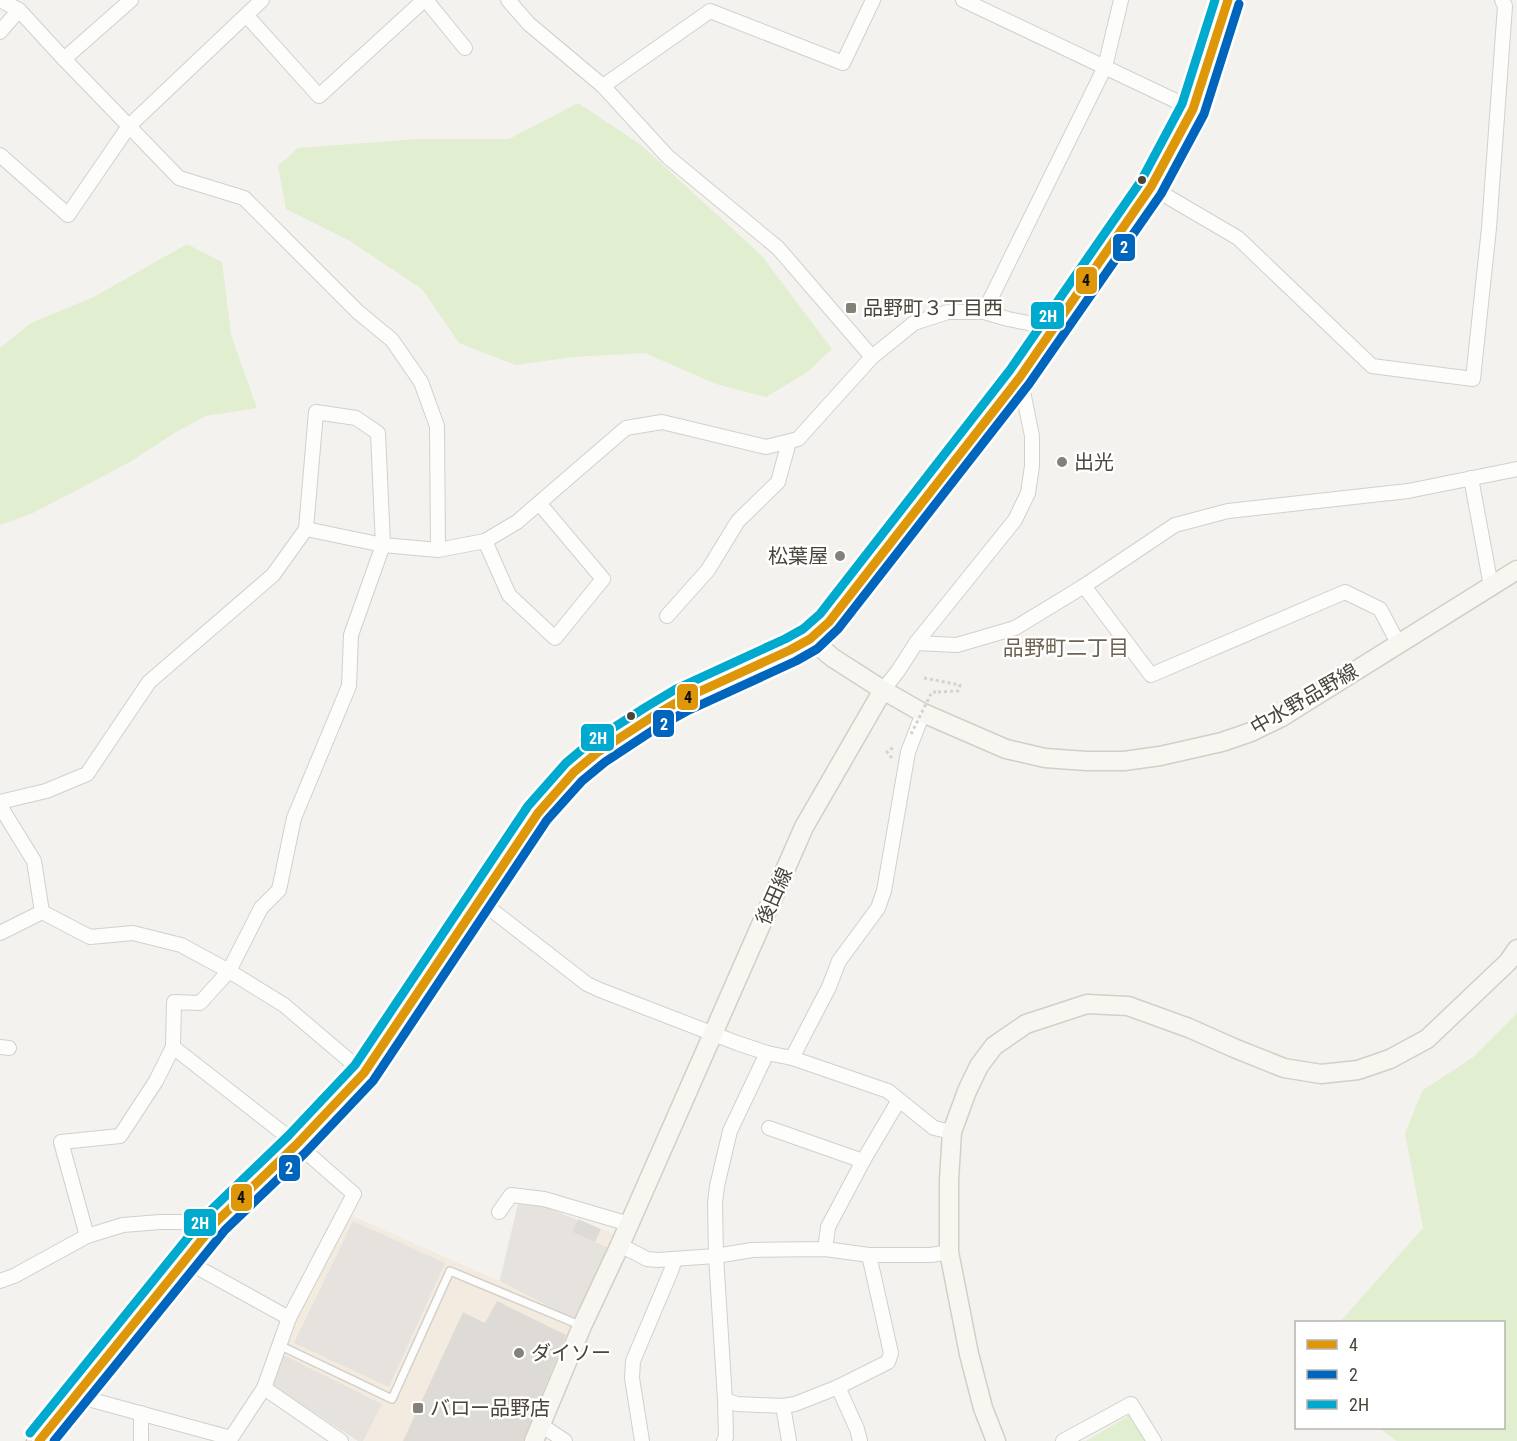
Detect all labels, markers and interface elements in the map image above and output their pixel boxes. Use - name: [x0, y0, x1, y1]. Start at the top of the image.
- unlabelled marker: [1136, 174, 1148, 186]
- line badge: 2: [1112, 233, 1136, 262]
- text: 2: [1120, 238, 1128, 257]
- line badge: 4: [1075, 266, 1098, 295]
- text: 4: [1082, 271, 1090, 290]
- place label: 品野町３丁目西: [863, 296, 1003, 320]
- marker: 品野町３丁目西: [844, 301, 858, 315]
- line badge: 2H: [1030, 301, 1065, 330]
- text: 2H: [1039, 307, 1057, 326]
- place label: 出光: [1074, 450, 1114, 474]
- marker: 出光: [1055, 455, 1069, 469]
- place label: 松葉屋: [768, 544, 828, 568]
- marker: 松葉屋: [833, 549, 847, 563]
- district label: 品野町二丁目: [1003, 636, 1129, 660]
- street label: 中水野品野線: [1246, 659, 1362, 739]
- line badge: 4: [676, 683, 699, 711]
- text: 4: [684, 688, 692, 707]
- line badge: 2: [652, 709, 675, 738]
- unlabelled marker: [625, 710, 637, 722]
- text: 2: [660, 715, 668, 734]
- line badge: 2H: [580, 723, 615, 752]
- text: 2H: [589, 729, 607, 748]
- street label: 後田線: [751, 864, 797, 928]
- line badge: 2: [278, 1154, 301, 1182]
- text: 2: [285, 1159, 293, 1178]
- line badge: 4: [230, 1183, 253, 1212]
- text: 4: [237, 1188, 245, 1207]
- line badge: 2H: [183, 1208, 217, 1237]
- text: 2H: [191, 1214, 209, 1233]
- legend: [1295, 1321, 1505, 1429]
- text: 4: [1349, 1334, 1358, 1355]
- place label: ダイソー: [531, 1341, 611, 1365]
- marker: ダイソー: [512, 1346, 526, 1360]
- text: 2: [1349, 1364, 1358, 1385]
- text: 2H: [1349, 1394, 1369, 1415]
- place label: バロー品野店: [430, 1396, 550, 1420]
- marker: バロー品野店: [411, 1401, 425, 1415]

